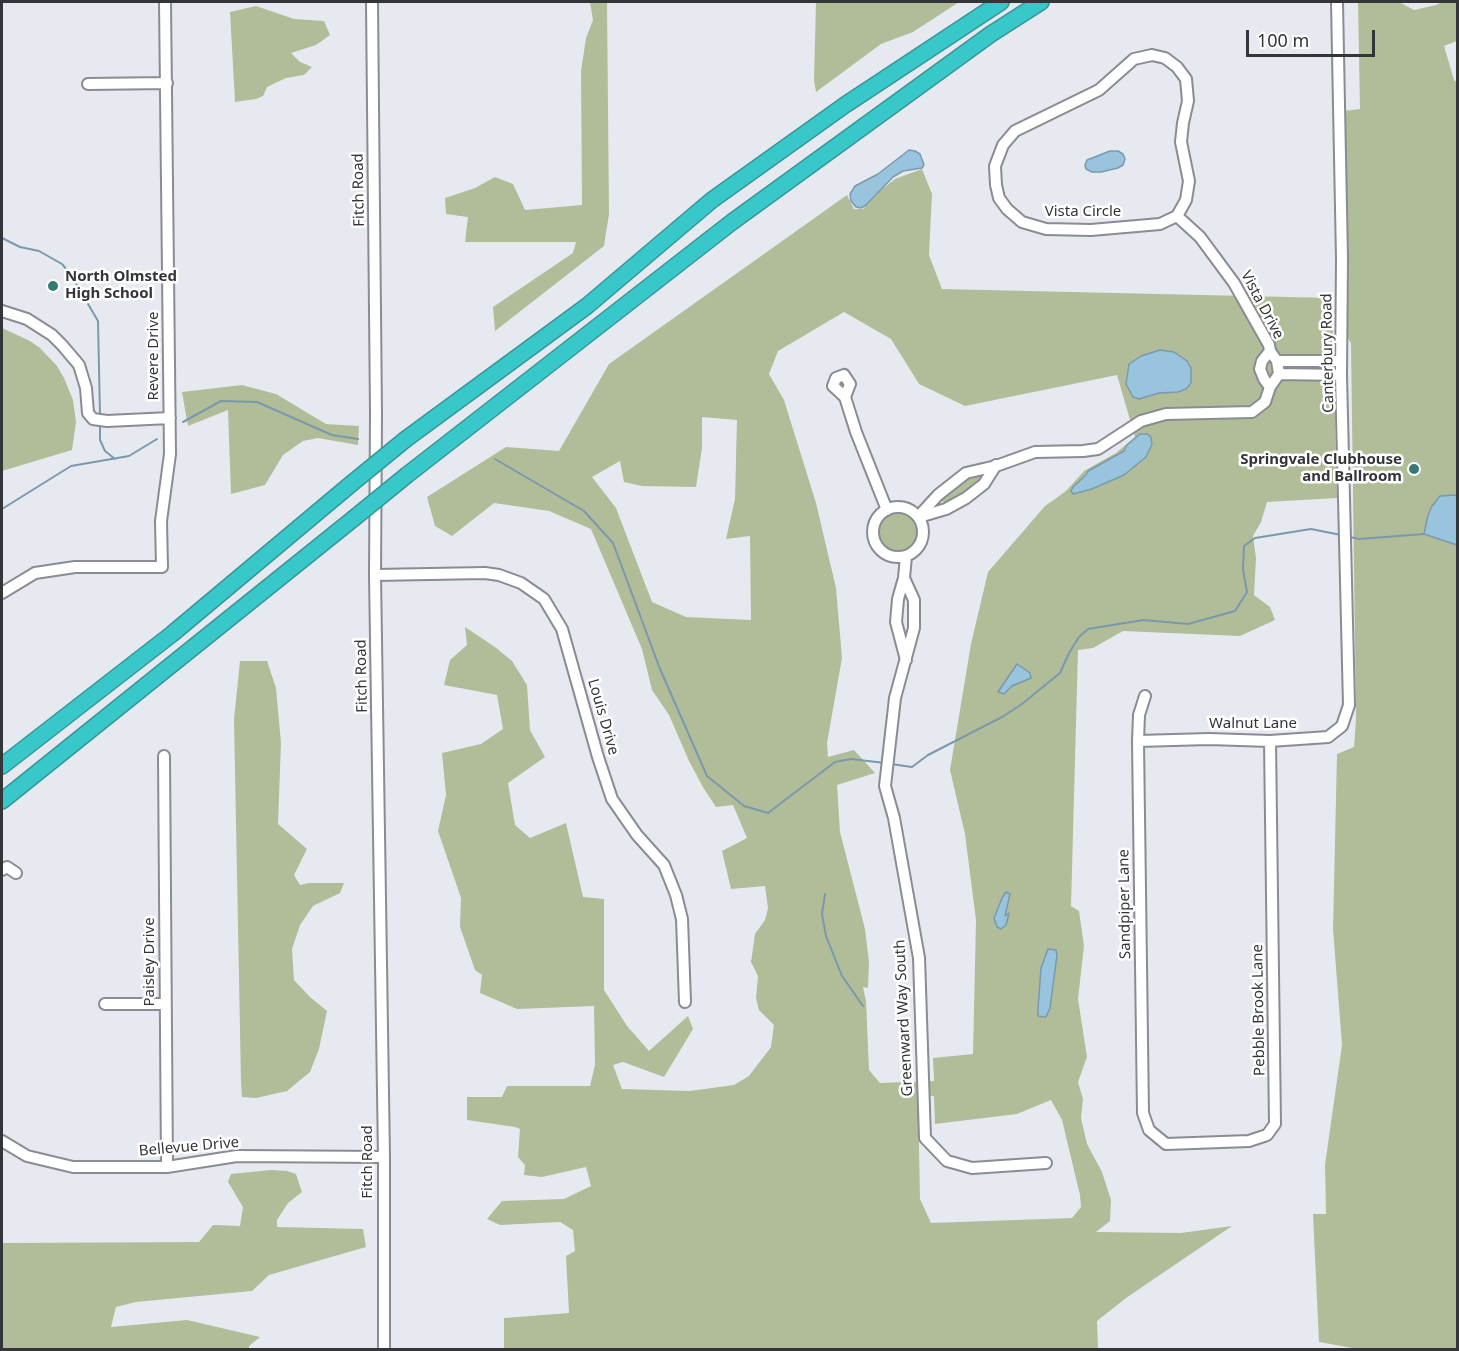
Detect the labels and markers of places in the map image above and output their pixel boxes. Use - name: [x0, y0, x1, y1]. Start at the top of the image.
- place label: North Olmsted High School: [65, 268, 177, 303]
- marker: North Olmsted High School: [46, 279, 60, 293]
- place label: Springvale Clubhouse and Ballroom: [1240, 451, 1402, 486]
- marker: Springvale Clubhouse and Ballroom: [1407, 462, 1421, 476]

